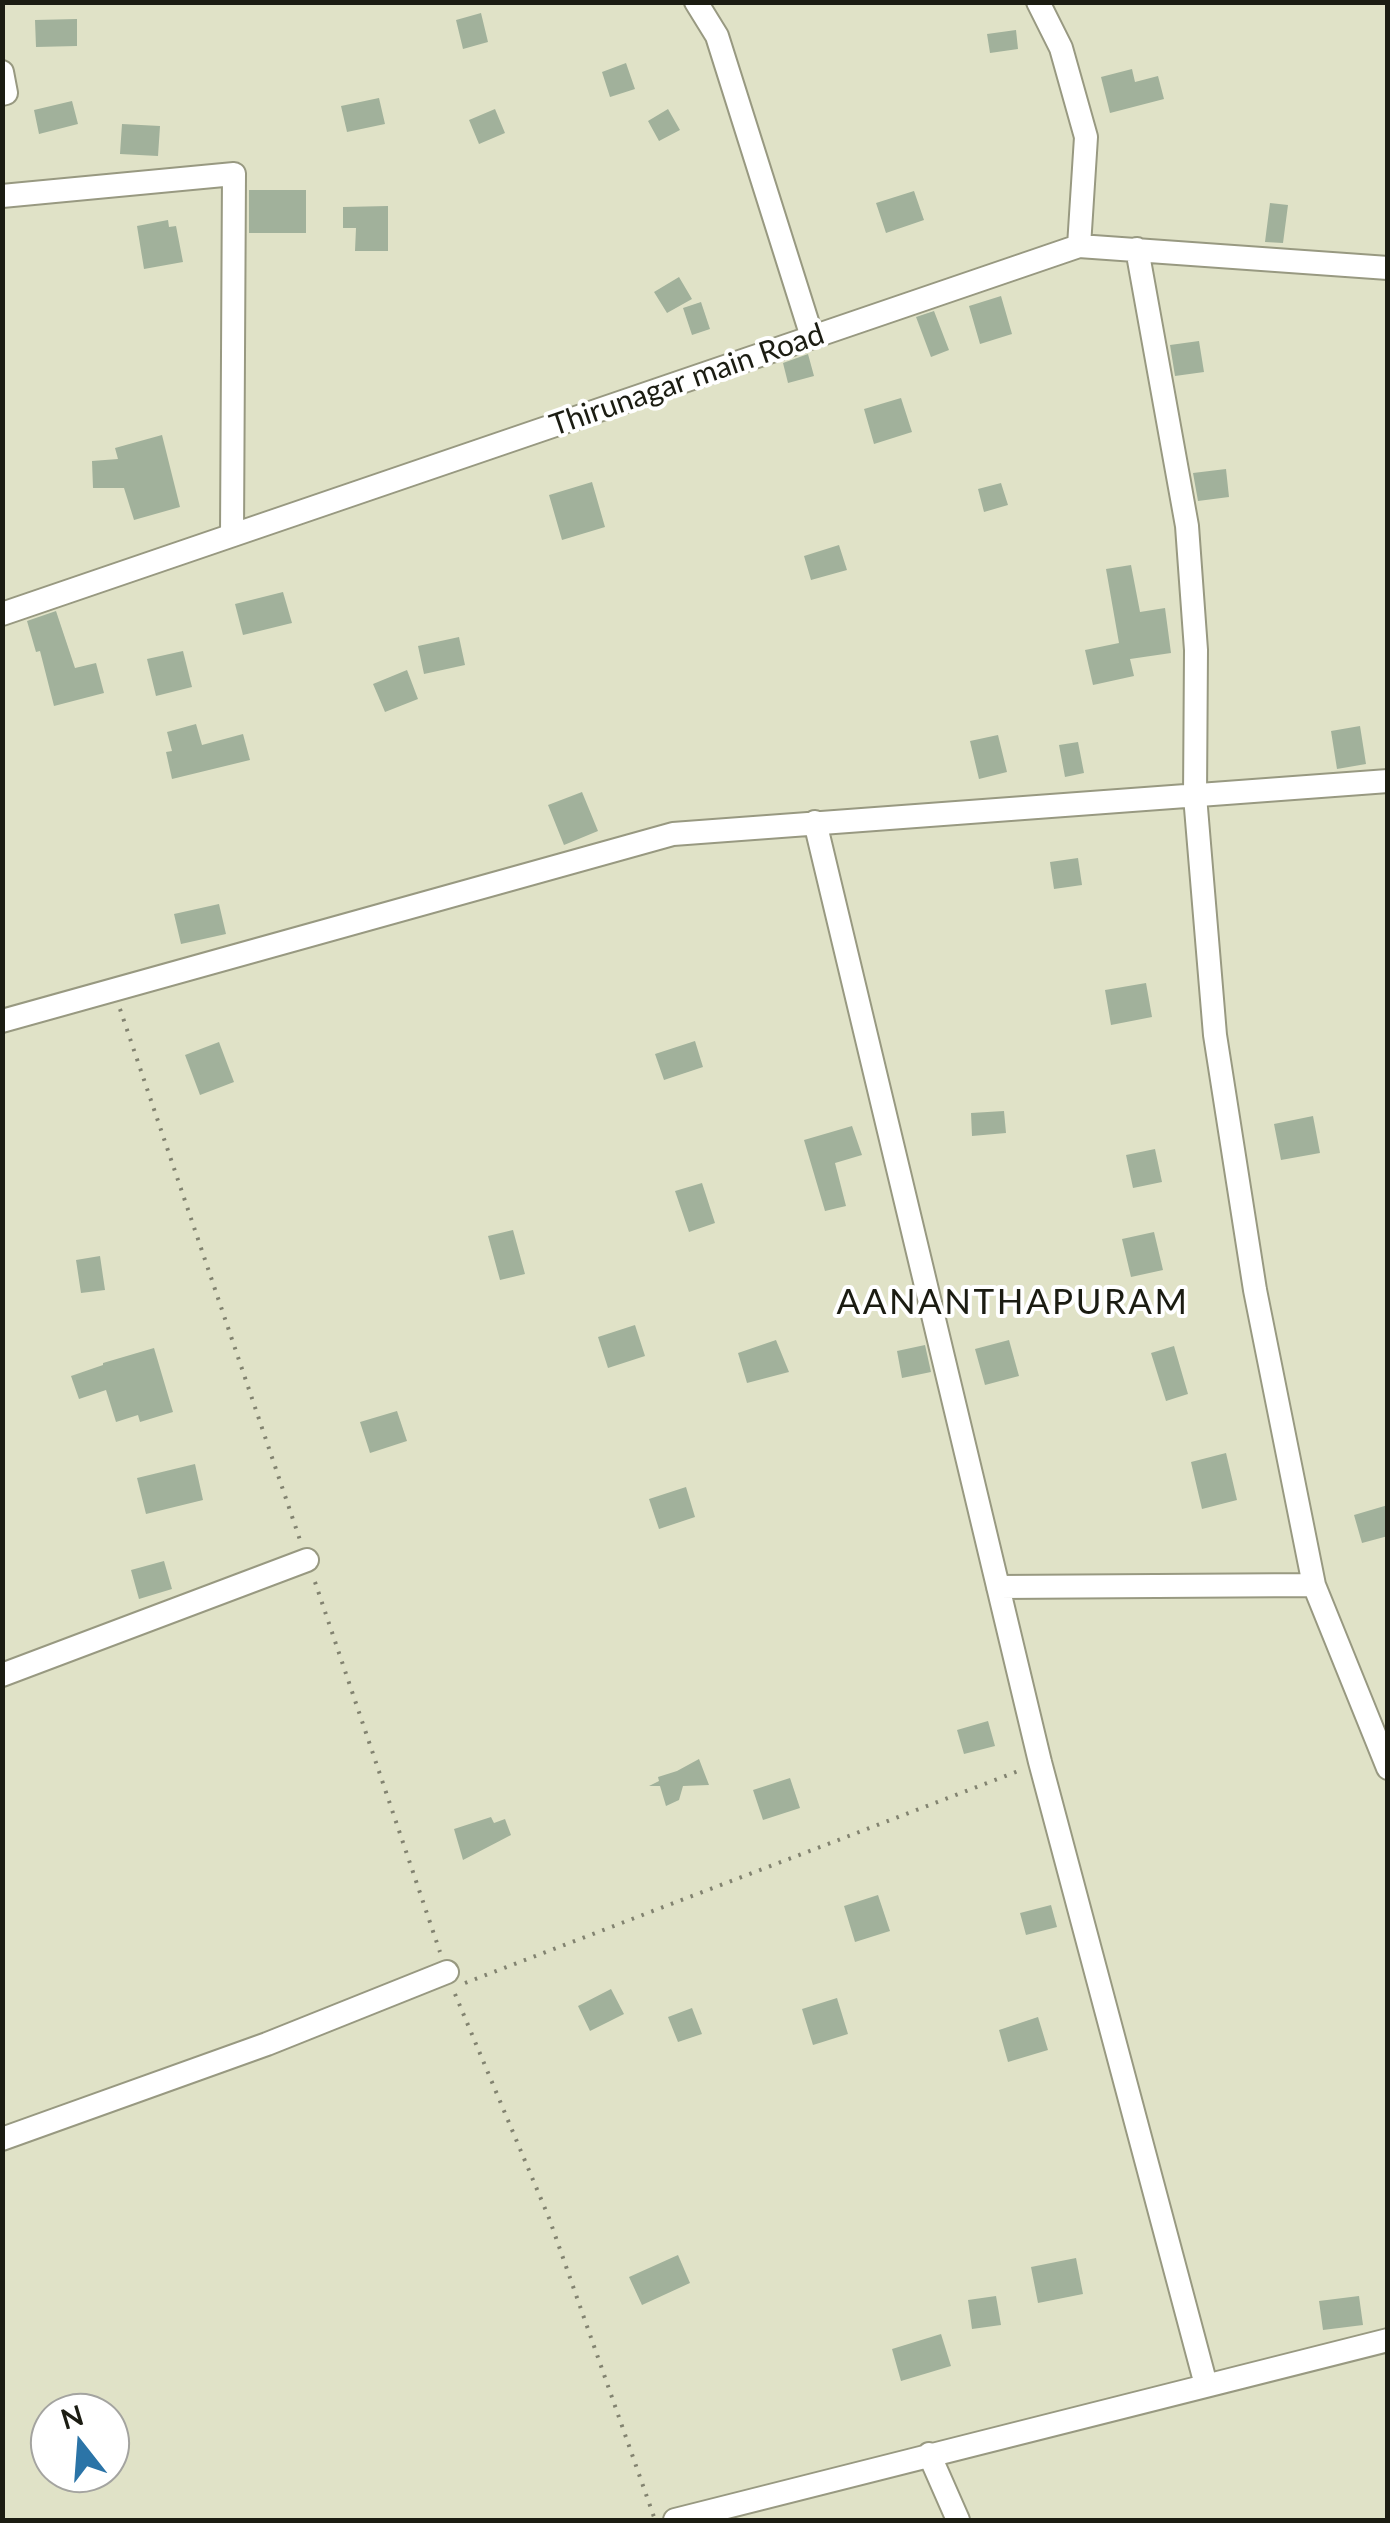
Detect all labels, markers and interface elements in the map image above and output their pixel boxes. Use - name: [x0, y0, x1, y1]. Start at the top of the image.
- street label: Thirunagar main Road: [545, 316, 829, 444]
- district label: AANANTHAPURAM: [837, 1282, 1189, 1324]
- north arrow: [30, 2393, 130, 2493]
- text: N: [57, 2397, 87, 2436]

